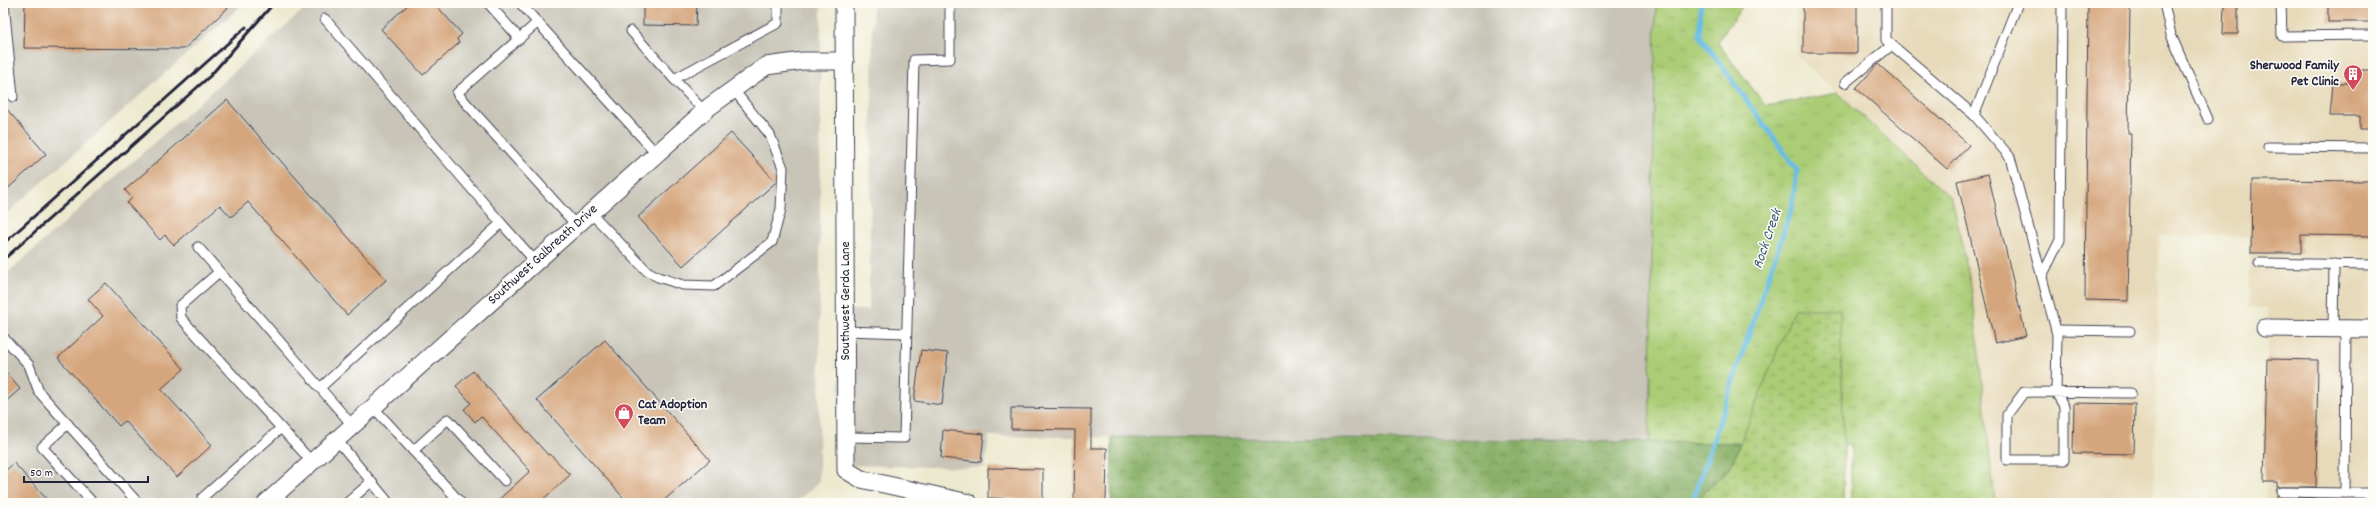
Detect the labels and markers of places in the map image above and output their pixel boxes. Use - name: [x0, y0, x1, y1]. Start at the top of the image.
- place label: Sherwood Family Pet Clinic: [2250, 56, 2340, 92]
- building icon: Sherwood Family Pet Clinic: [2342, 63, 2364, 91]
- place label: Cat Adoption Team: [638, 395, 708, 431]
- shop icon: Cat Adoption Team: [613, 402, 635, 430]

